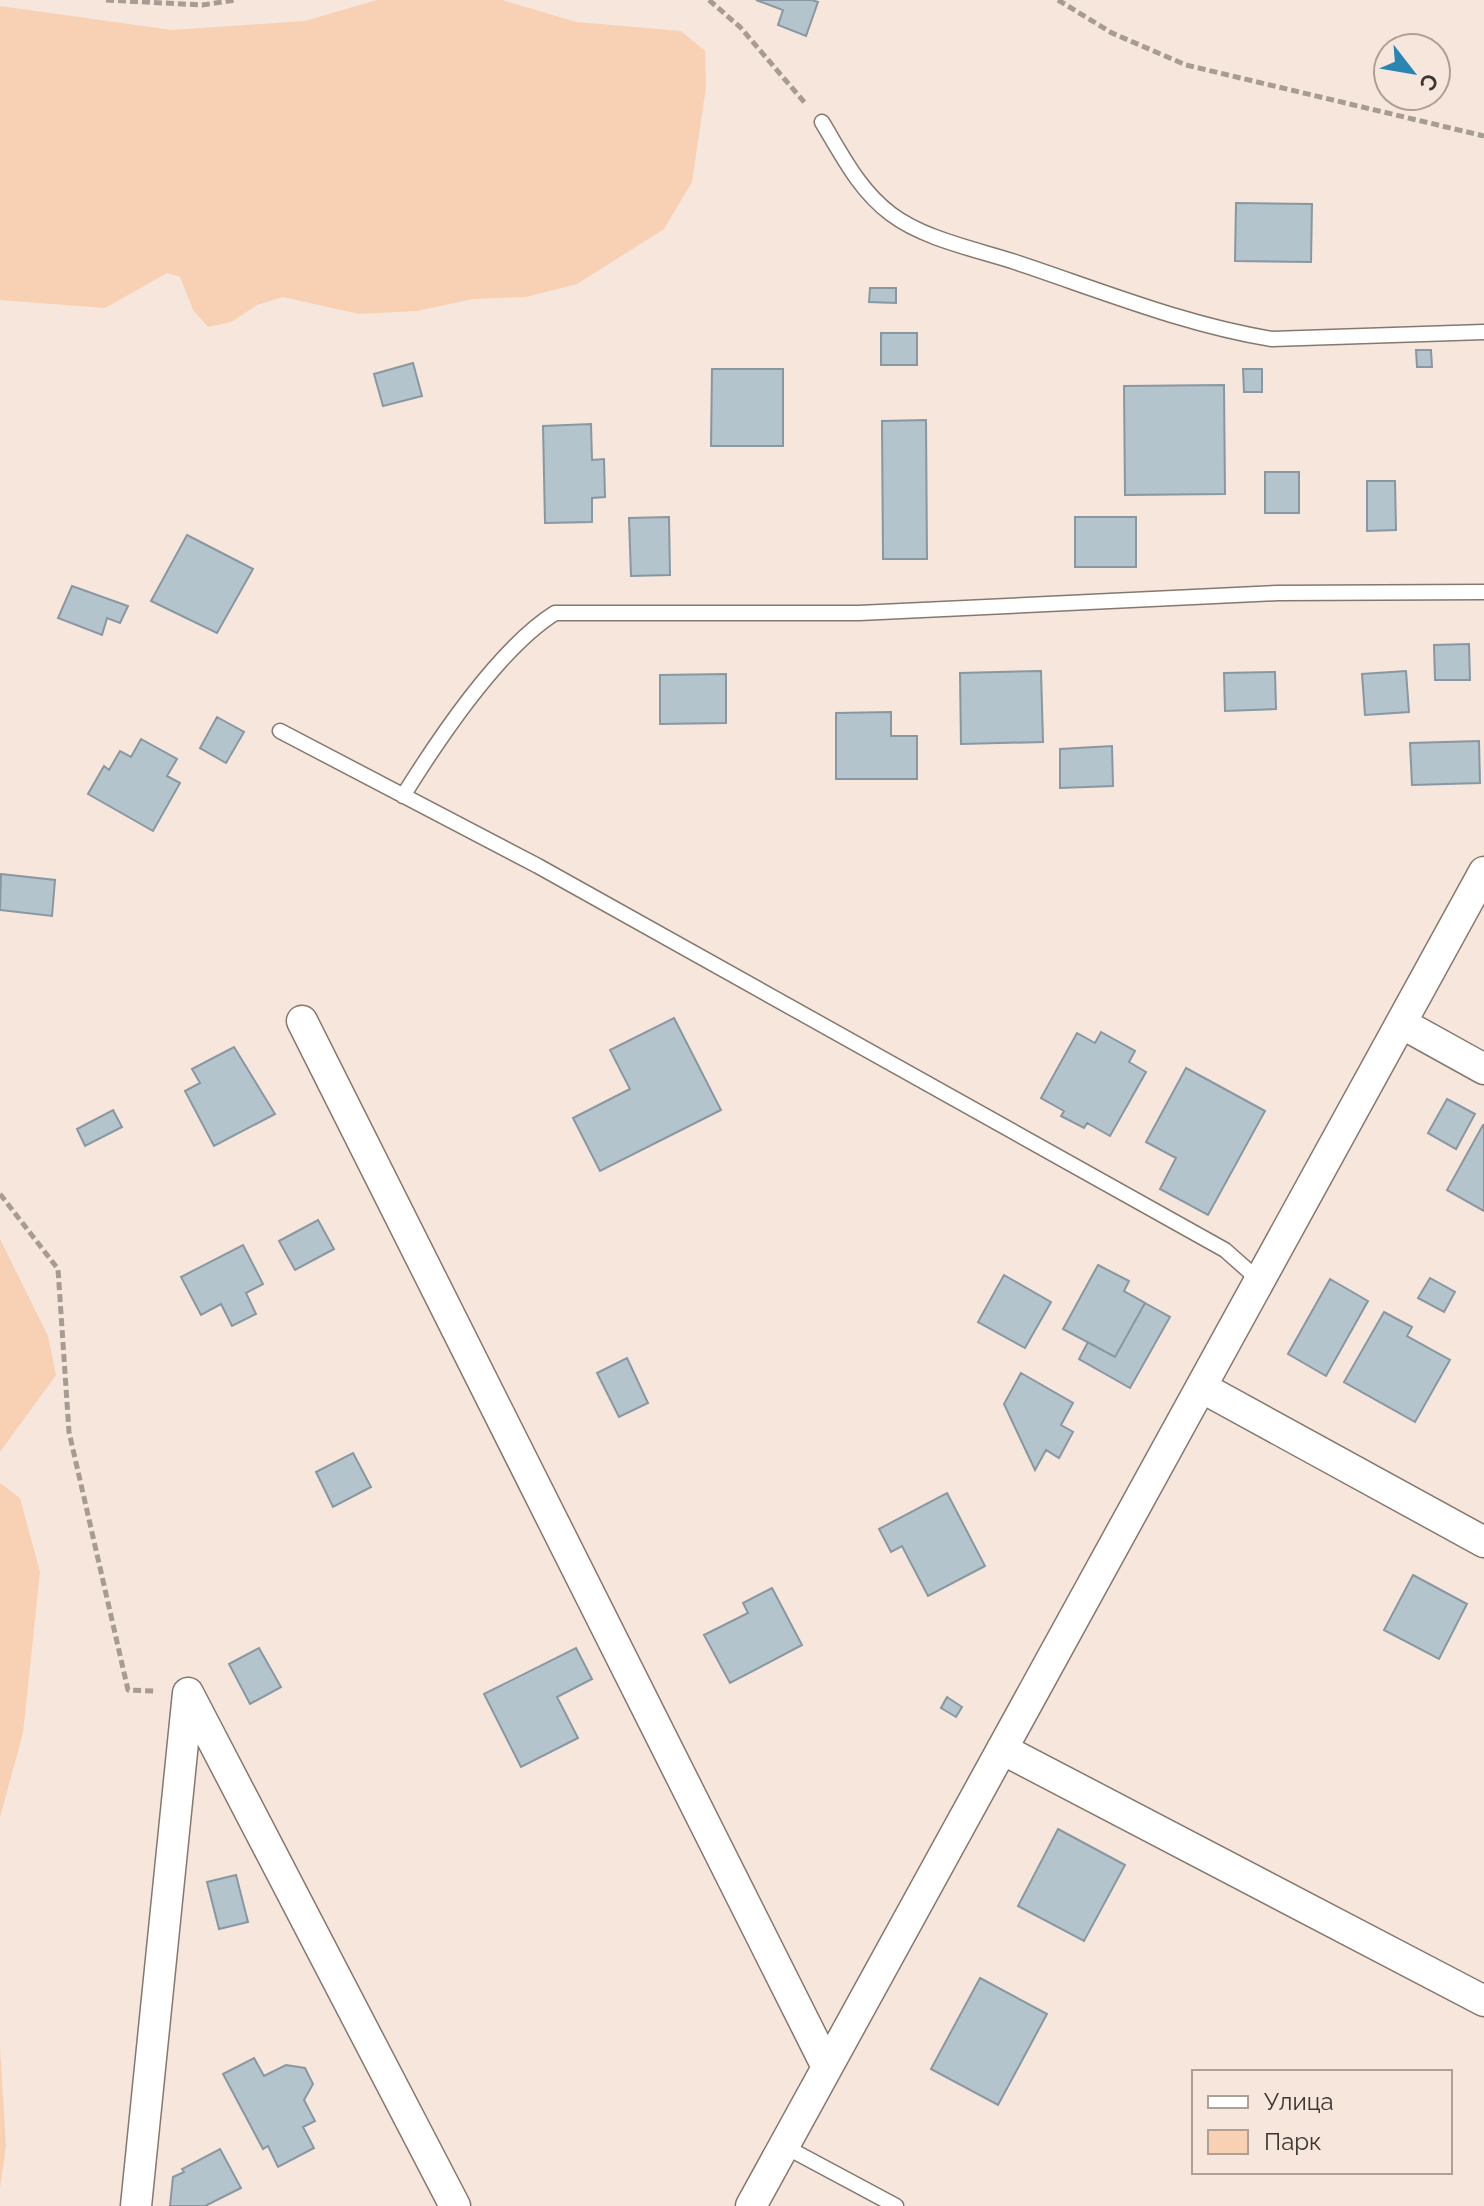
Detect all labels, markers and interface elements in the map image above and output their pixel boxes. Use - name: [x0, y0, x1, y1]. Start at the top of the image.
- north arrow: [1372, 32, 1452, 112]
- text: С: [1414, 69, 1444, 95]
- legend: [1192, 2070, 1452, 2174]
- text: Улица: [1264, 2087, 1334, 2116]
- text: Парк: [1264, 2127, 1322, 2156]

